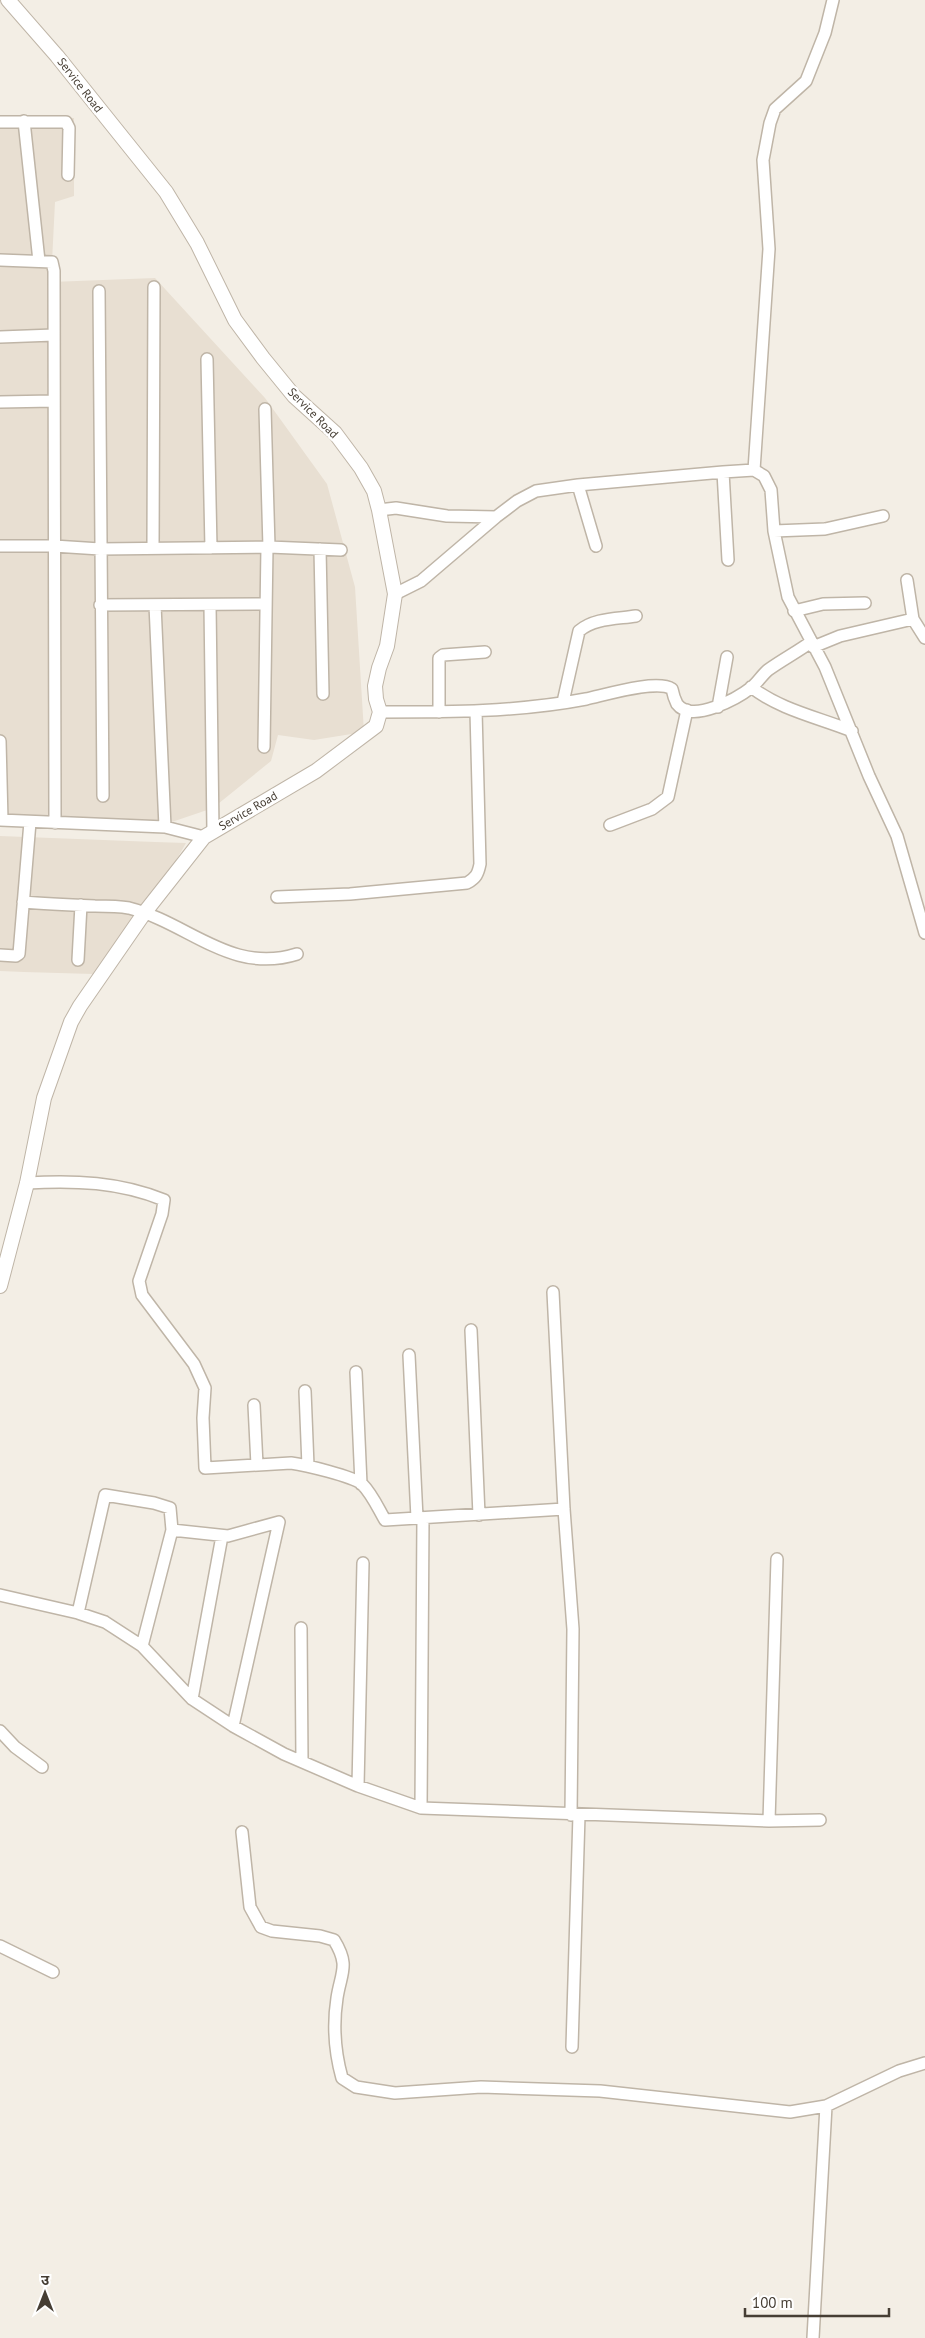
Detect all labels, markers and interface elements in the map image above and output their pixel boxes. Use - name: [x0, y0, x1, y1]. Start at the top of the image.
- street label: Service Road: [54, 54, 106, 115]
- street label: Service Road: [285, 384, 342, 441]
- street label: Service Road: [216, 788, 280, 833]
- north arrow: [20, 2268, 70, 2318]
- text: उ: [41, 2271, 50, 2289]
- scale bar: [745, 2286, 889, 2318]
- text: 100 m: [752, 2293, 793, 2312]

